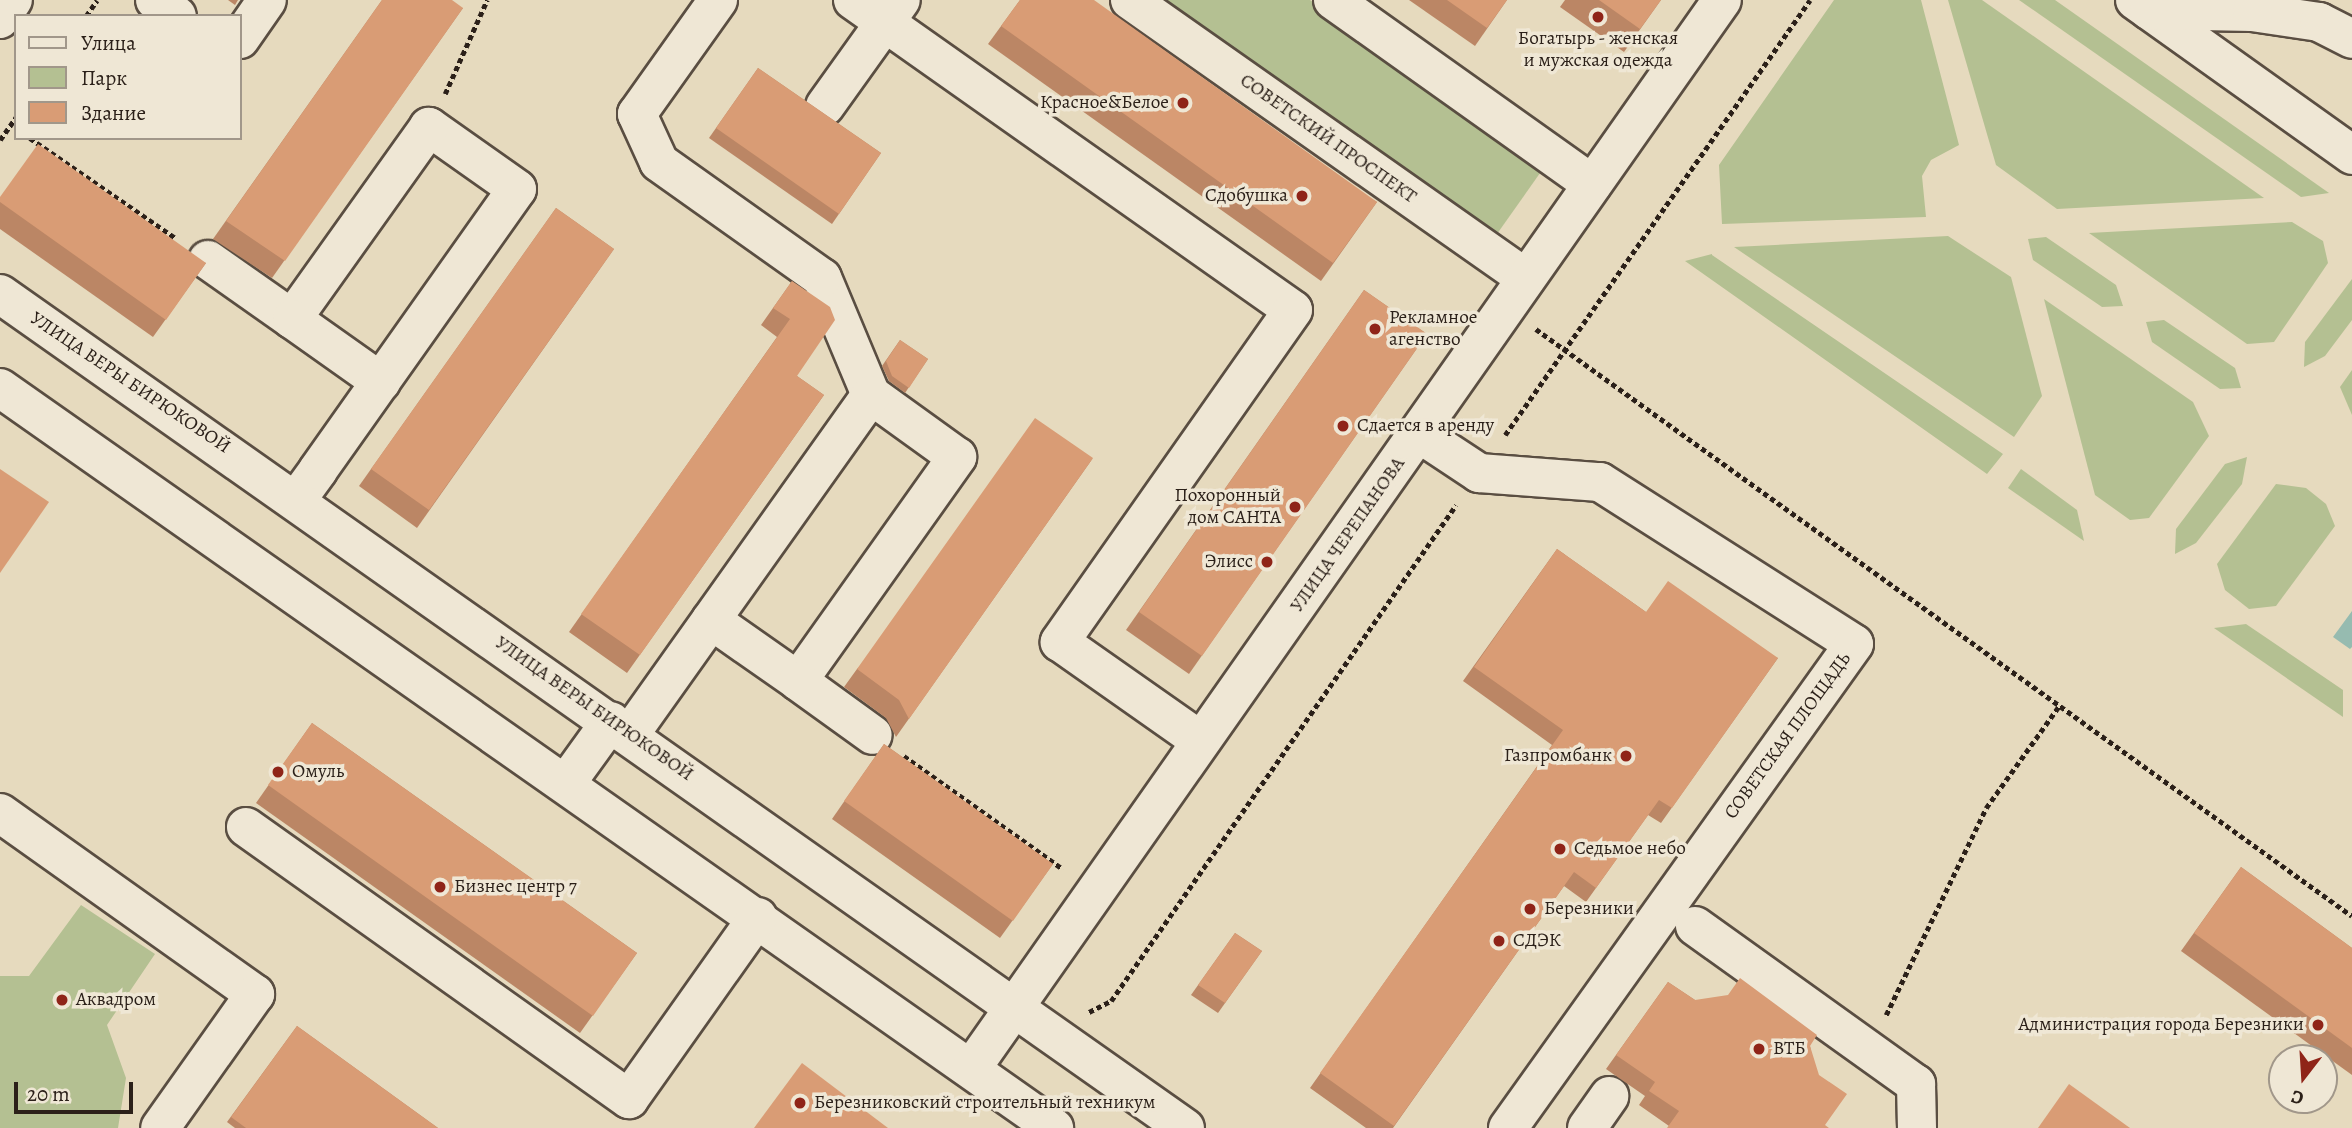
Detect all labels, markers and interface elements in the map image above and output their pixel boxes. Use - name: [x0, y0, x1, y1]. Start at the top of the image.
- marker: Богатырь - женская и мужская одежда: [1590, 9, 1606, 25]
- legend: [14, 14, 242, 140]
- place label: Богатырь - женская и мужская одежда: [1517, 28, 1679, 72]
- text: Улица: [81, 29, 136, 57]
- text: Парк: [81, 64, 127, 92]
- street label: СОВЕТСКИЙ ПРОСПЕКТ: [1235, 69, 1421, 209]
- place label: Красное&Белое: [1040, 92, 1169, 114]
- marker: Красное&Белое: [1175, 95, 1191, 111]
- text: Здание: [81, 99, 146, 127]
- place label: Сдобушка: [1205, 185, 1288, 207]
- marker: Сдобушка: [1294, 188, 1310, 204]
- street label: УЛИЦА ВЕРЫ БИРЮКОВОЙ: [25, 307, 235, 459]
- place label: Рекламное агенство: [1389, 307, 1477, 351]
- marker: Рекламное агенство: [1367, 321, 1383, 337]
- place label: Сдается в аренду: [1357, 415, 1494, 437]
- marker: Сдается в аренду: [1335, 418, 1351, 434]
- street label: УЛИЦА ЧЕРЕПАНОВА: [1286, 453, 1410, 617]
- place label: Похоронный дом САНТА: [1175, 485, 1281, 529]
- marker: Похоронный дом САНТА: [1287, 499, 1303, 515]
- place label: Элисс: [1205, 551, 1253, 573]
- marker: Элисс: [1259, 554, 1275, 570]
- street label: УЛИЦА ВЕРЫ БИРЮКОВОЙ: [490, 632, 698, 786]
- street label: СОВЕТСКАЯ ПЛОЩАДЬ: [1720, 648, 1856, 824]
- place label: Газпромбанк: [1504, 745, 1612, 767]
- marker: Газпромбанк: [1618, 748, 1634, 764]
- place label: Омуль: [292, 761, 344, 783]
- marker: Омуль: [270, 764, 286, 780]
- place label: Седьмое небо: [1574, 838, 1686, 860]
- marker: Седьмое небо: [1552, 841, 1568, 857]
- place label: Бизнес центр 7: [454, 876, 577, 898]
- marker: Бизнес центр 7: [432, 879, 448, 895]
- place label: Березники: [1544, 898, 1634, 920]
- marker: Березники: [1522, 901, 1538, 917]
- place label: СДЭК: [1513, 930, 1561, 952]
- marker: СДЭК: [1491, 933, 1507, 949]
- place label: Аквадром: [76, 989, 156, 1011]
- marker: Аквадром: [54, 992, 70, 1008]
- place label: Администрация города Березники: [2018, 1014, 2304, 1036]
- marker: Администрация города Березники: [2310, 1017, 2326, 1033]
- place label: ВТБ: [1773, 1038, 1806, 1060]
- marker: ВТБ: [1751, 1041, 1767, 1057]
- north arrow: [2268, 1044, 2338, 1114]
- scale bar: [18, 1068, 136, 1112]
- text: 20 m: [27, 1080, 70, 1108]
- text: С: [2288, 1083, 2307, 1111]
- place label: Березниковский строительный техникум: [814, 1092, 1156, 1114]
- marker: Березниковский строительный техникум: [792, 1095, 808, 1111]

